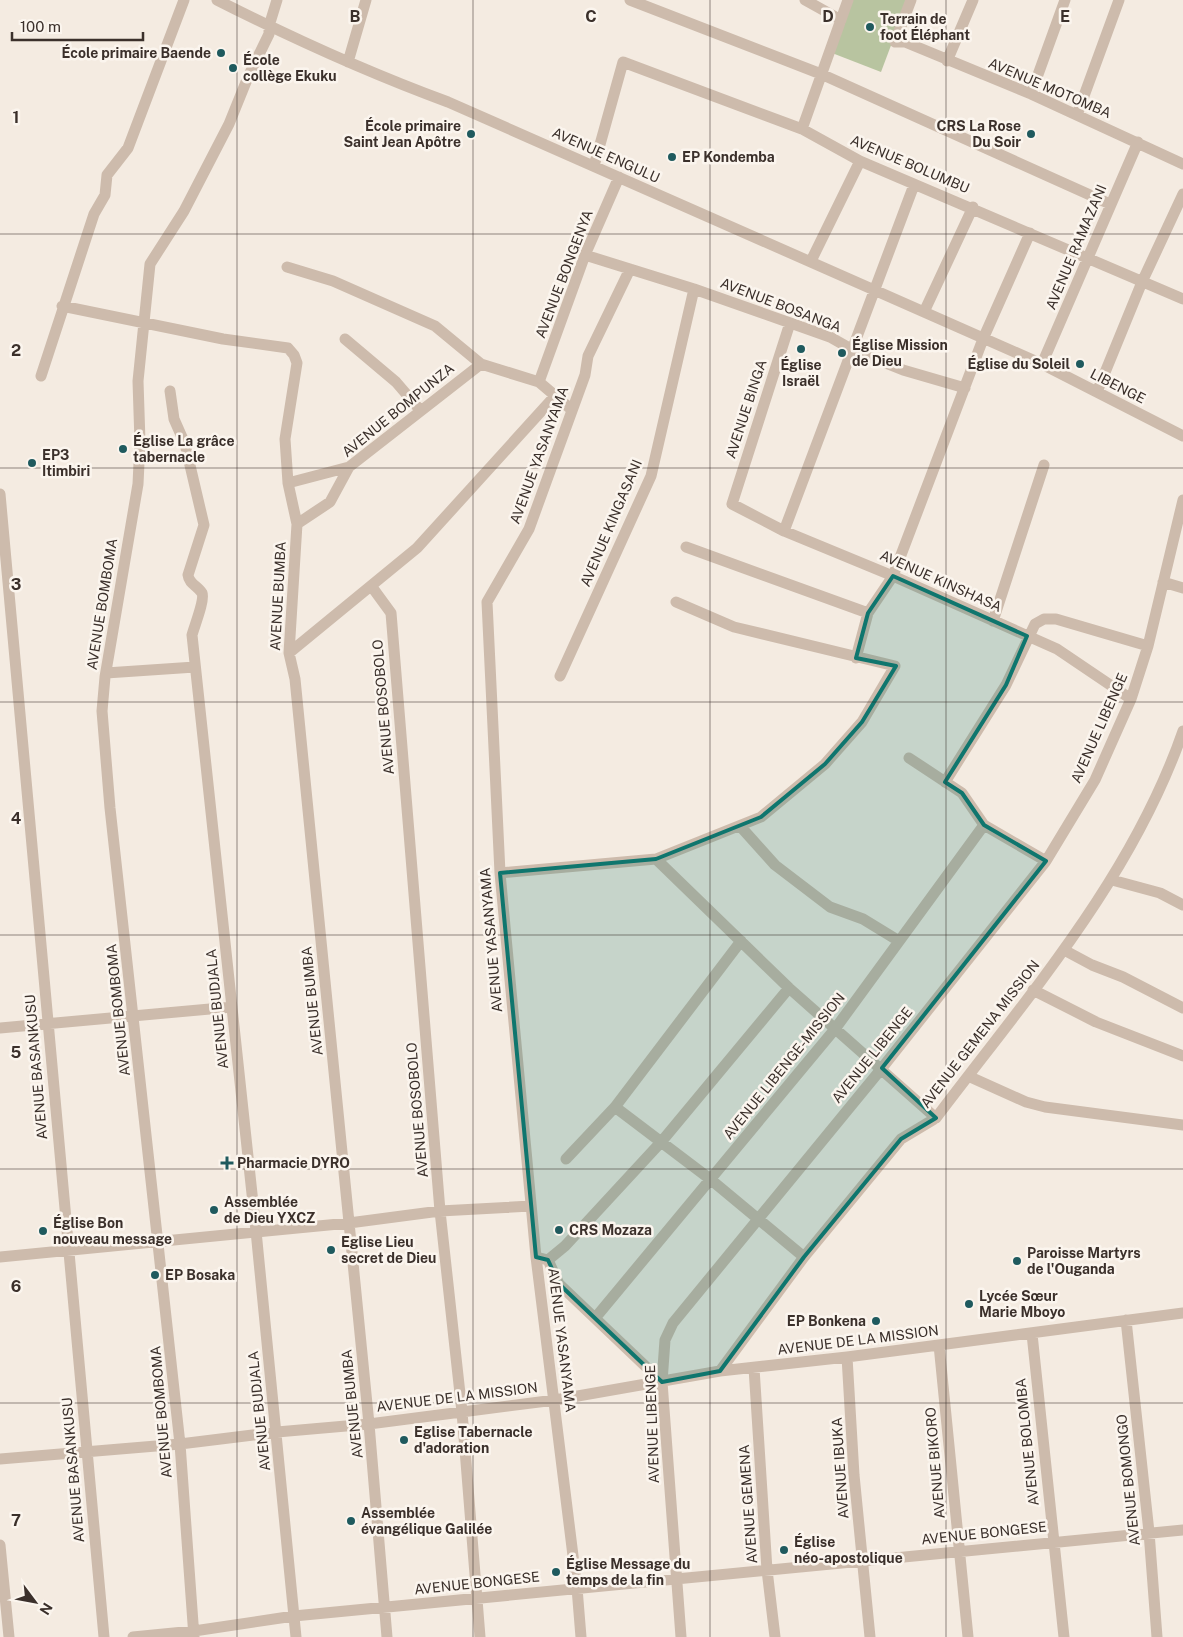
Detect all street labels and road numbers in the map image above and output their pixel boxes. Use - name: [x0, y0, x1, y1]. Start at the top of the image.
- street label: AVENUE MOTOMBA: [986, 55, 1114, 121]
- street label: AVENUE ENGULU: [550, 124, 662, 186]
- street label: AVENUE BOLUMBU: [848, 132, 972, 196]
- street label: AVENUE RAMAZANI: [1042, 182, 1110, 312]
- street label: AVENUE BONGENYA: [532, 208, 596, 340]
- street label: AVENUE BOSANGA: [718, 275, 844, 335]
- street label: AVENUE BINGA: [722, 357, 770, 461]
- street label: AVENUE BOMPUNZA: [339, 360, 457, 460]
- street label: LIBENGE: [1088, 365, 1148, 407]
- street label: AVENUE YASANYAMA: [507, 384, 571, 526]
- street label: AVENUE KINGASANI: [577, 457, 645, 589]
- street label: AVENUE BOMBOMA: [84, 537, 120, 671]
- street label: AVENUE BUMBA: [267, 541, 289, 651]
- street label: AVENUE KINSHASA: [878, 547, 1005, 615]
- street label: AVENUE BOSOBOLO: [369, 639, 397, 775]
- street label: AVENUE LIBENGE: [1068, 671, 1130, 785]
- street label: AVENUE YASANYAMA: [477, 867, 505, 1013]
- street label: AVENUE BOMBOMA: [103, 943, 133, 1077]
- street label: AVENUE BUMBA: [298, 946, 326, 1056]
- street label: AVENUE BUDJALA: [203, 948, 231, 1070]
- street label: AVENUE GEMENA MISSION: [917, 957, 1043, 1111]
- street label: AVENUE LIBENGE-MISSION: [720, 990, 848, 1142]
- street label: AVENUE BASANKUSU: [22, 994, 50, 1140]
- street label: AVENUE LIBENGE: [828, 1004, 916, 1106]
- street label: AVENUE BOSOBOLO: [403, 1042, 431, 1178]
- street label: AVENUE YASANYAMA: [545, 1267, 579, 1413]
- street label: AVENUE DE LA MISSION: [776, 1322, 940, 1358]
- street label: AVENUE BOMBOMA: [147, 1345, 175, 1479]
- street label: AVENUE BUMBA: [338, 1349, 366, 1459]
- street label: AVENUE BUDJALA: [245, 1350, 273, 1472]
- street label: AVENUE LIBENGE: [642, 1364, 662, 1484]
- street label: AVENUE BOLOMBA: [1012, 1377, 1042, 1507]
- street label: AVENUE DE LA MISSION: [375, 1379, 539, 1415]
- street label: AVENUE BASANKUSU: [59, 1397, 87, 1543]
- street label: AVENUE BIKORO: [922, 1407, 948, 1519]
- street label: AVENUE BOMONGO: [1113, 1413, 1143, 1547]
- street label: AVENUE IBUKA: [828, 1417, 852, 1519]
- street label: AVENUE GEMENA: [736, 1444, 760, 1564]
- street label: AVENUE BONGESE: [920, 1518, 1048, 1548]
- street label: AVENUE BONGESE: [413, 1568, 541, 1598]

